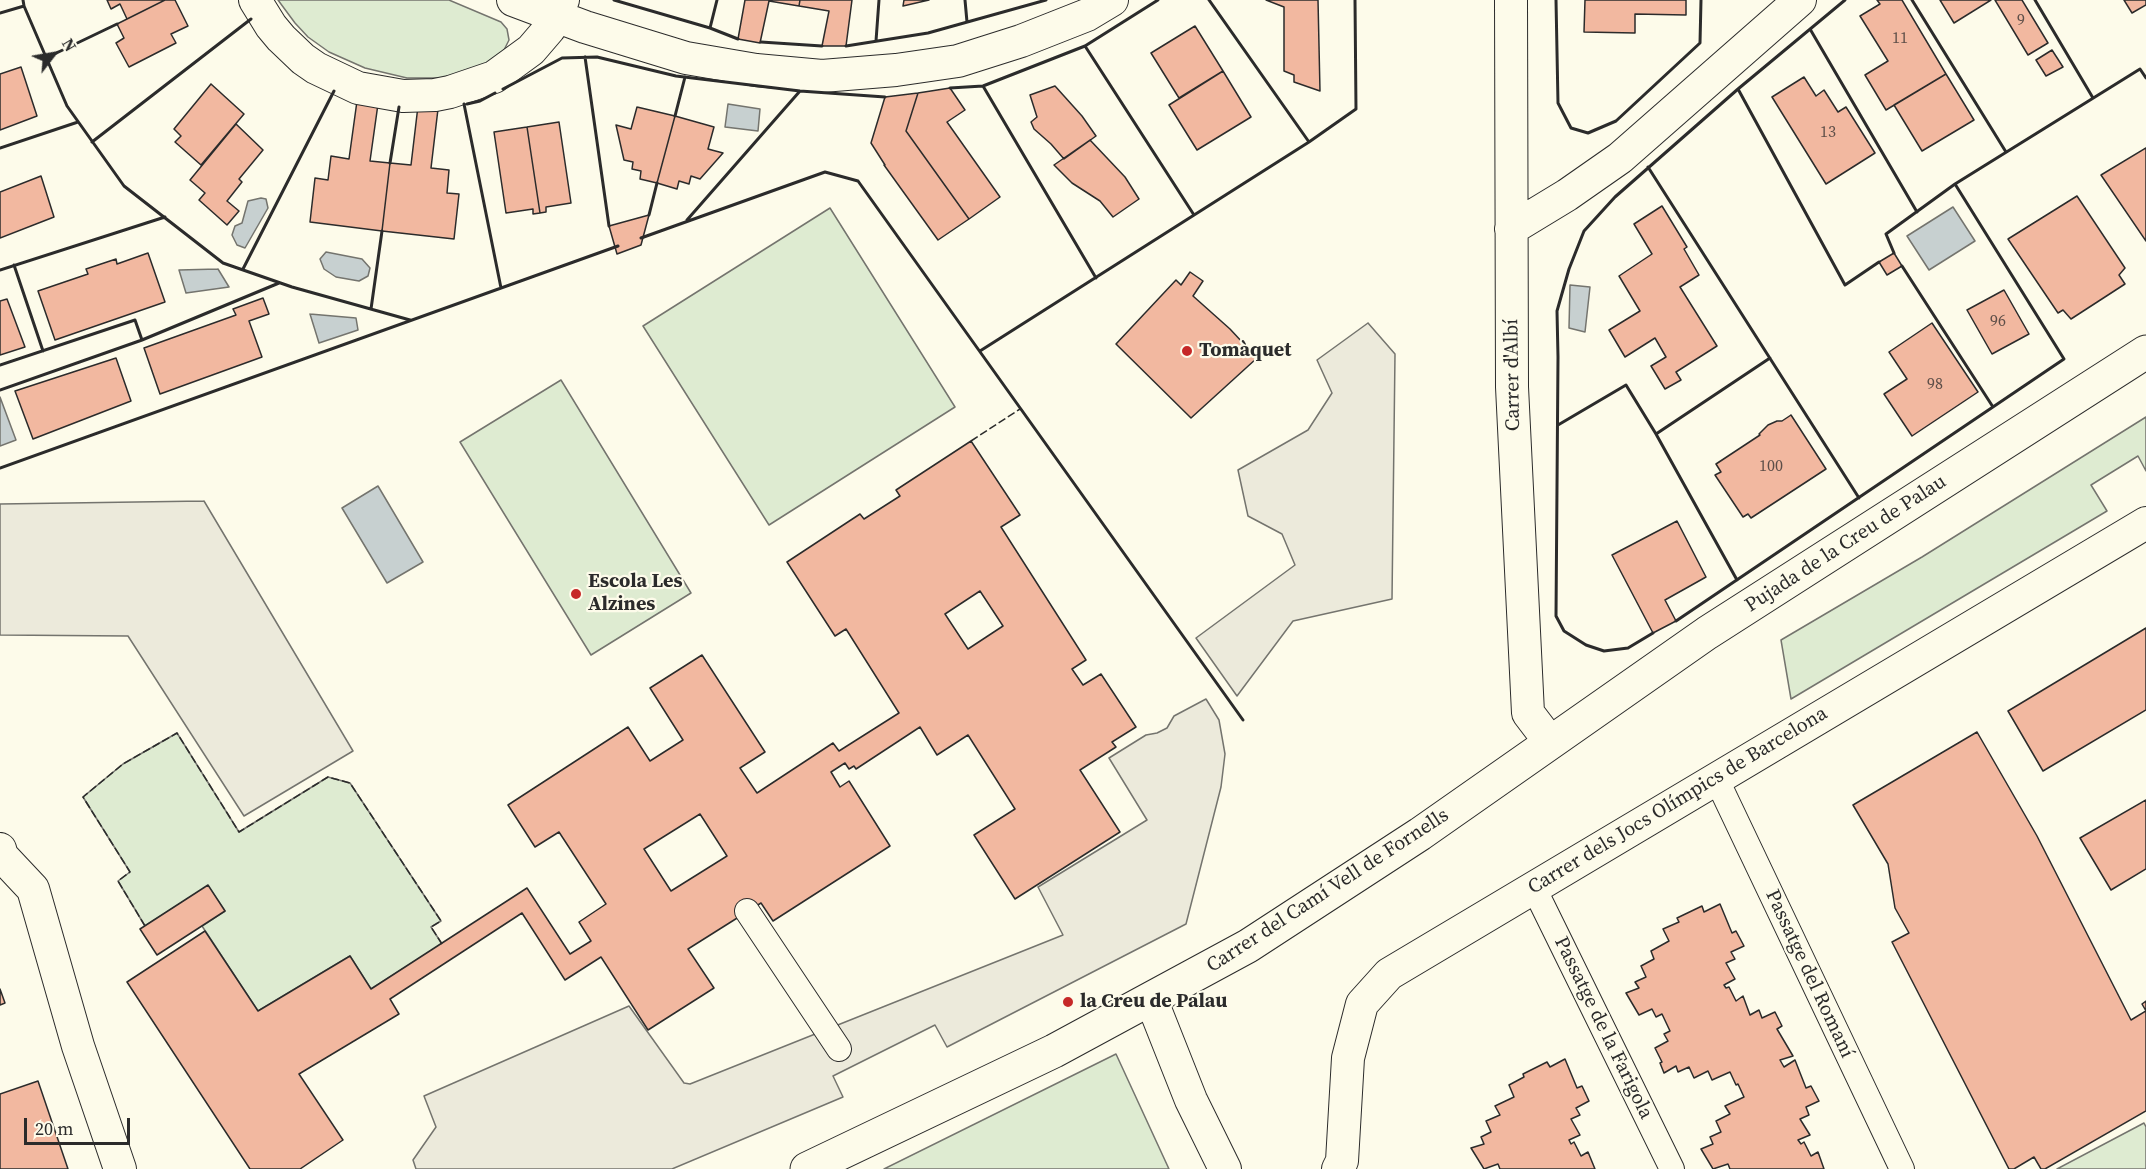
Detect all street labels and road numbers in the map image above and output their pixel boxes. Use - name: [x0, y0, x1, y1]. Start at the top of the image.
- street label: Carrer d'Albí: [1500, 319, 1526, 431]
- street label: Pujada de la Creu de Palau: [1741, 470, 1951, 618]
- street label: Carrer dels Jocs Olímpics de Barcelona: [1524, 702, 1832, 900]
- street label: Carrer del Camí Vell de Fornells: [1202, 804, 1454, 978]
- street label: Passatge del Romaní: [1759, 886, 1859, 1062]
- street label: Passatge de la Farigola: [1548, 933, 1658, 1123]

